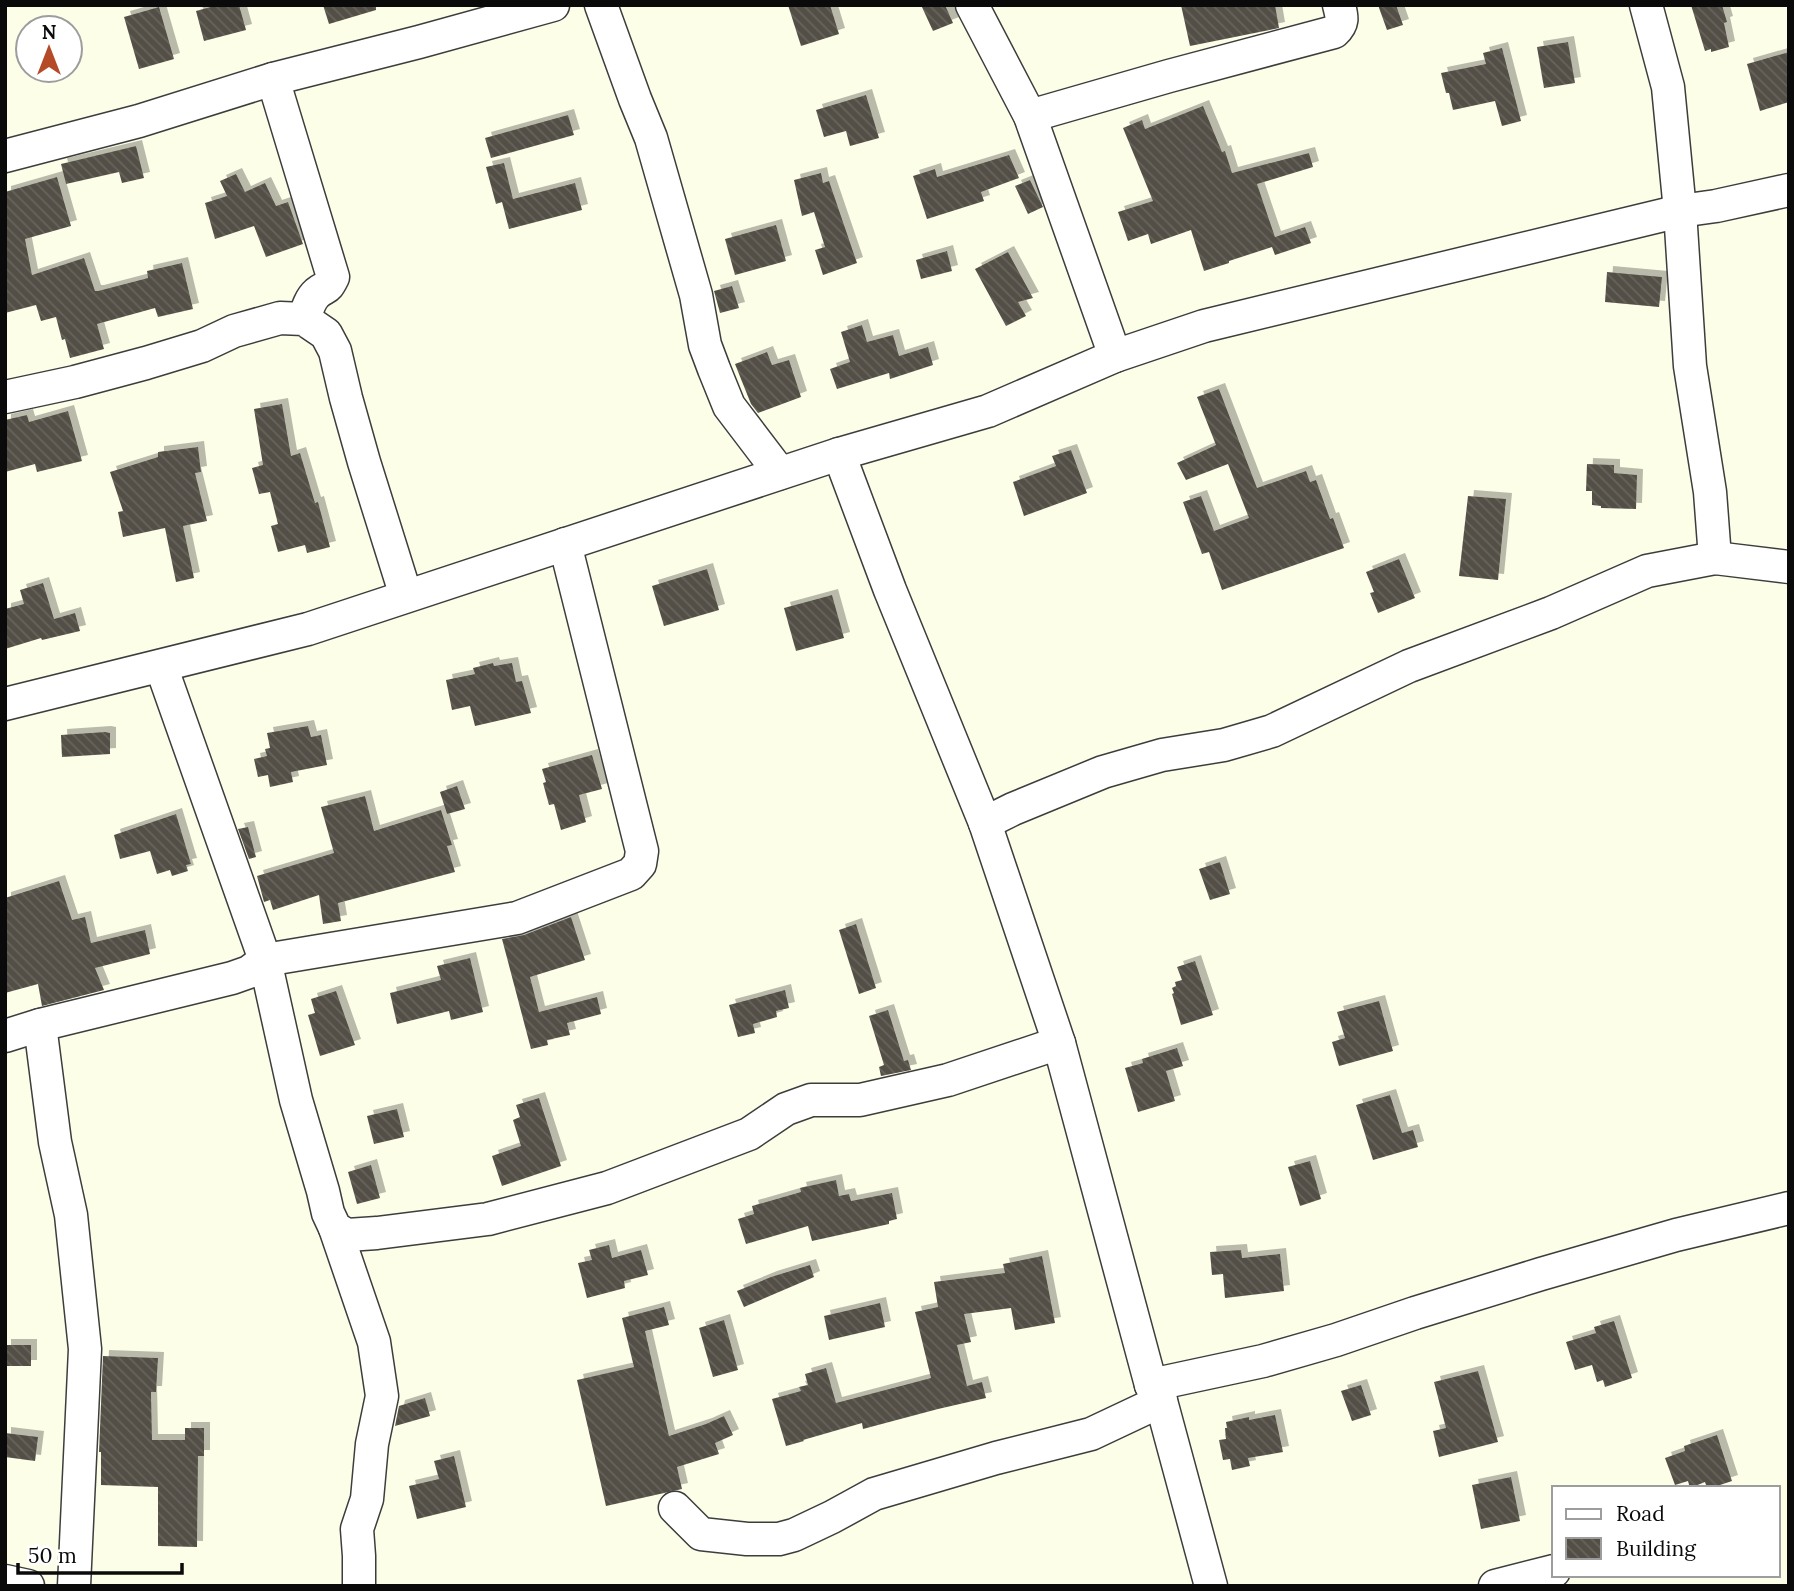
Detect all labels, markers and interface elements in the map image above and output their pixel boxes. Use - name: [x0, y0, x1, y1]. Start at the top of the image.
- north arrow: [14, 14, 84, 84]
- text: N: [42, 20, 57, 44]
- legend: [1552, 1486, 1780, 1577]
- text: Road: [1616, 1500, 1665, 1527]
- scale bar: [18, 1532, 182, 1576]
- text: Building: [1616, 1535, 1696, 1562]
- text: 50 m: [28, 1542, 77, 1569]

